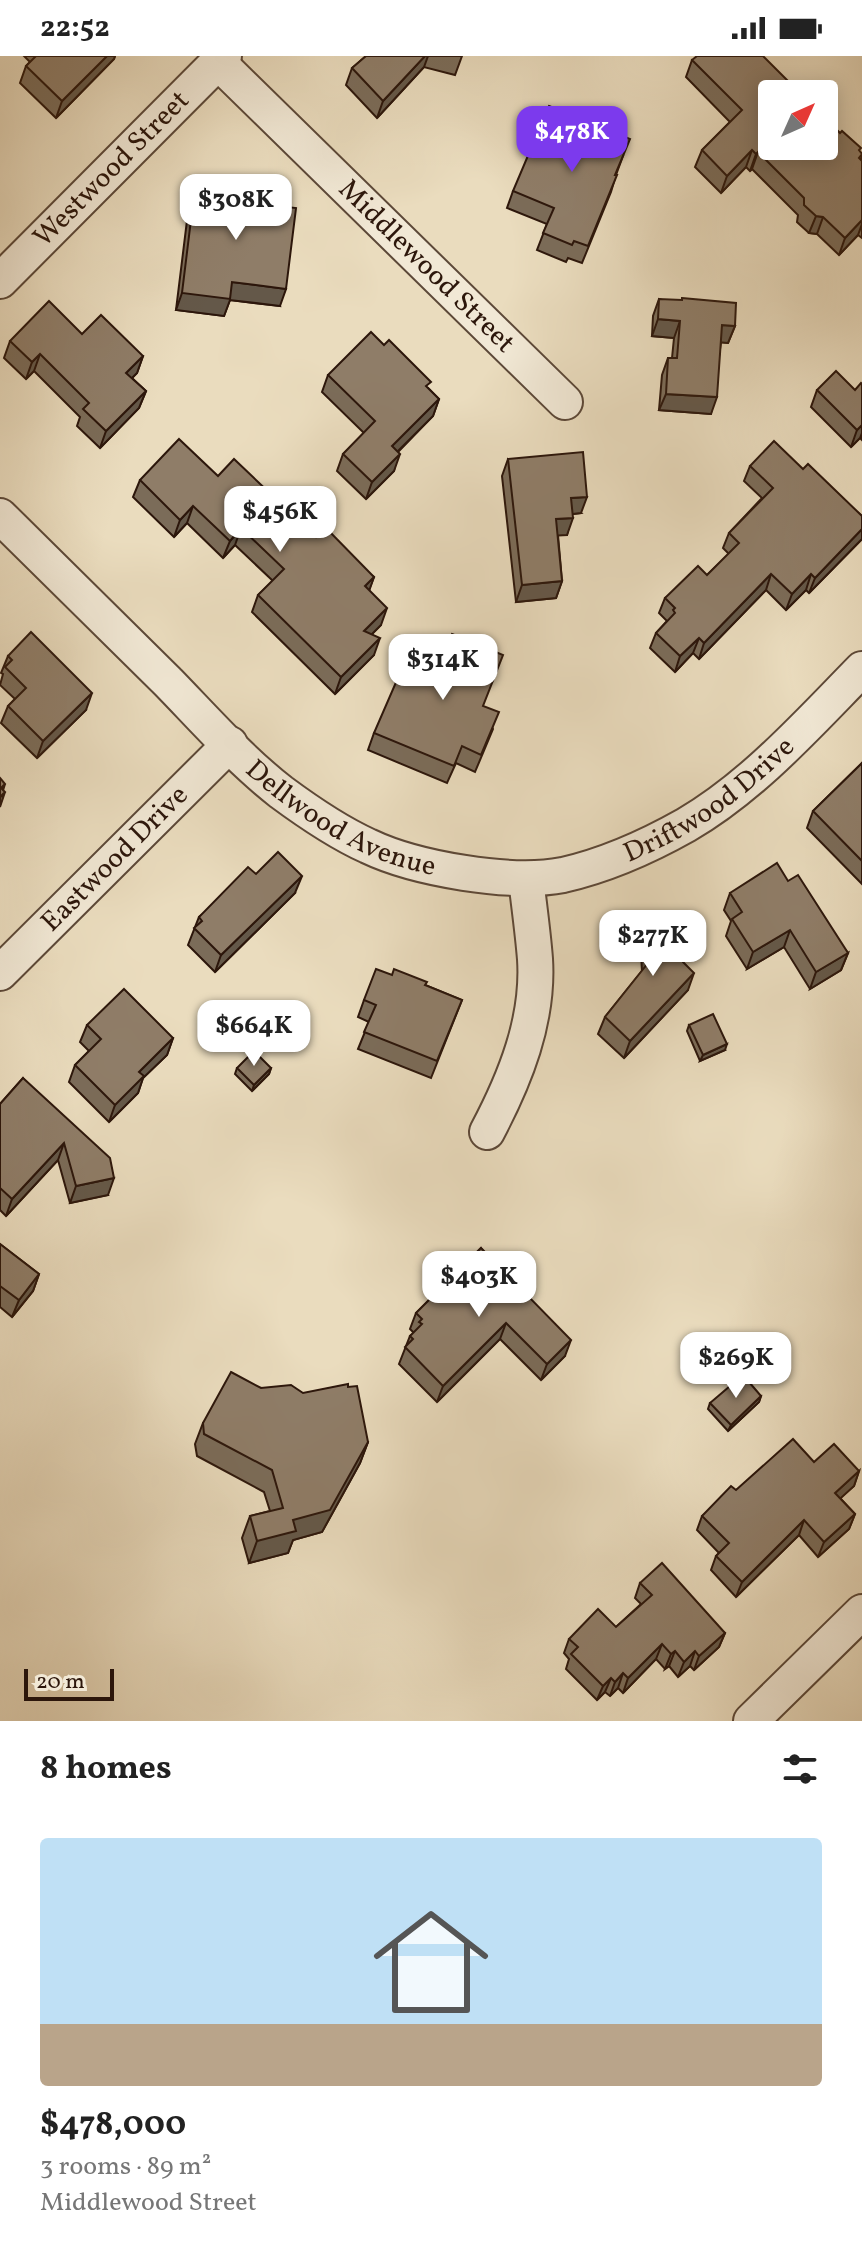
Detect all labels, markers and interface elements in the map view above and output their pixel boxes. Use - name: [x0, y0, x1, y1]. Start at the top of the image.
- text: 22:52: [40, 7, 110, 49]
- north arrow: [758, 80, 838, 160]
- map controls: [758, 80, 838, 160]
- street label: Westwood Street: [25, 82, 198, 256]
- pin: $478K: [516, 106, 628, 174]
- text: $478K: [534, 114, 610, 150]
- street label: Middlewood Street: [330, 171, 524, 362]
- pin: $308K: [180, 174, 292, 242]
- text: $308K: [198, 182, 274, 218]
- pin: $456K: [224, 486, 336, 554]
- text: $456K: [242, 494, 318, 530]
- pin: $314K: [387, 634, 499, 702]
- text: $314K: [407, 642, 479, 678]
- street label: Driftwood Drive: [617, 728, 804, 873]
- street label: Dellwood Avenue: [237, 751, 440, 887]
- street label: Eastwood Drive: [32, 777, 197, 941]
- pin: $277K: [597, 910, 709, 978]
- text: $277K: [617, 918, 689, 954]
- pin: $664K: [198, 1000, 310, 1068]
- text: $664K: [215, 1008, 293, 1044]
- pin: $403K: [423, 1251, 535, 1319]
- text: $403K: [440, 1259, 518, 1295]
- pin: $269K: [680, 1332, 792, 1400]
- text: $269K: [698, 1340, 774, 1376]
- scale bar: [24, 1665, 114, 1701]
- text: 20 m: [36, 1667, 85, 1698]
- text: 8 homes: [40, 1746, 172, 1793]
- icon: filters: [778, 1747, 822, 1791]
- icon: home: [359, 1890, 503, 2034]
- text: $478,000: [40, 2102, 186, 2149]
- text: 3 rooms · 89 m²: [40, 2149, 211, 2185]
- text: Middlewood Street: [40, 2185, 257, 2221]

